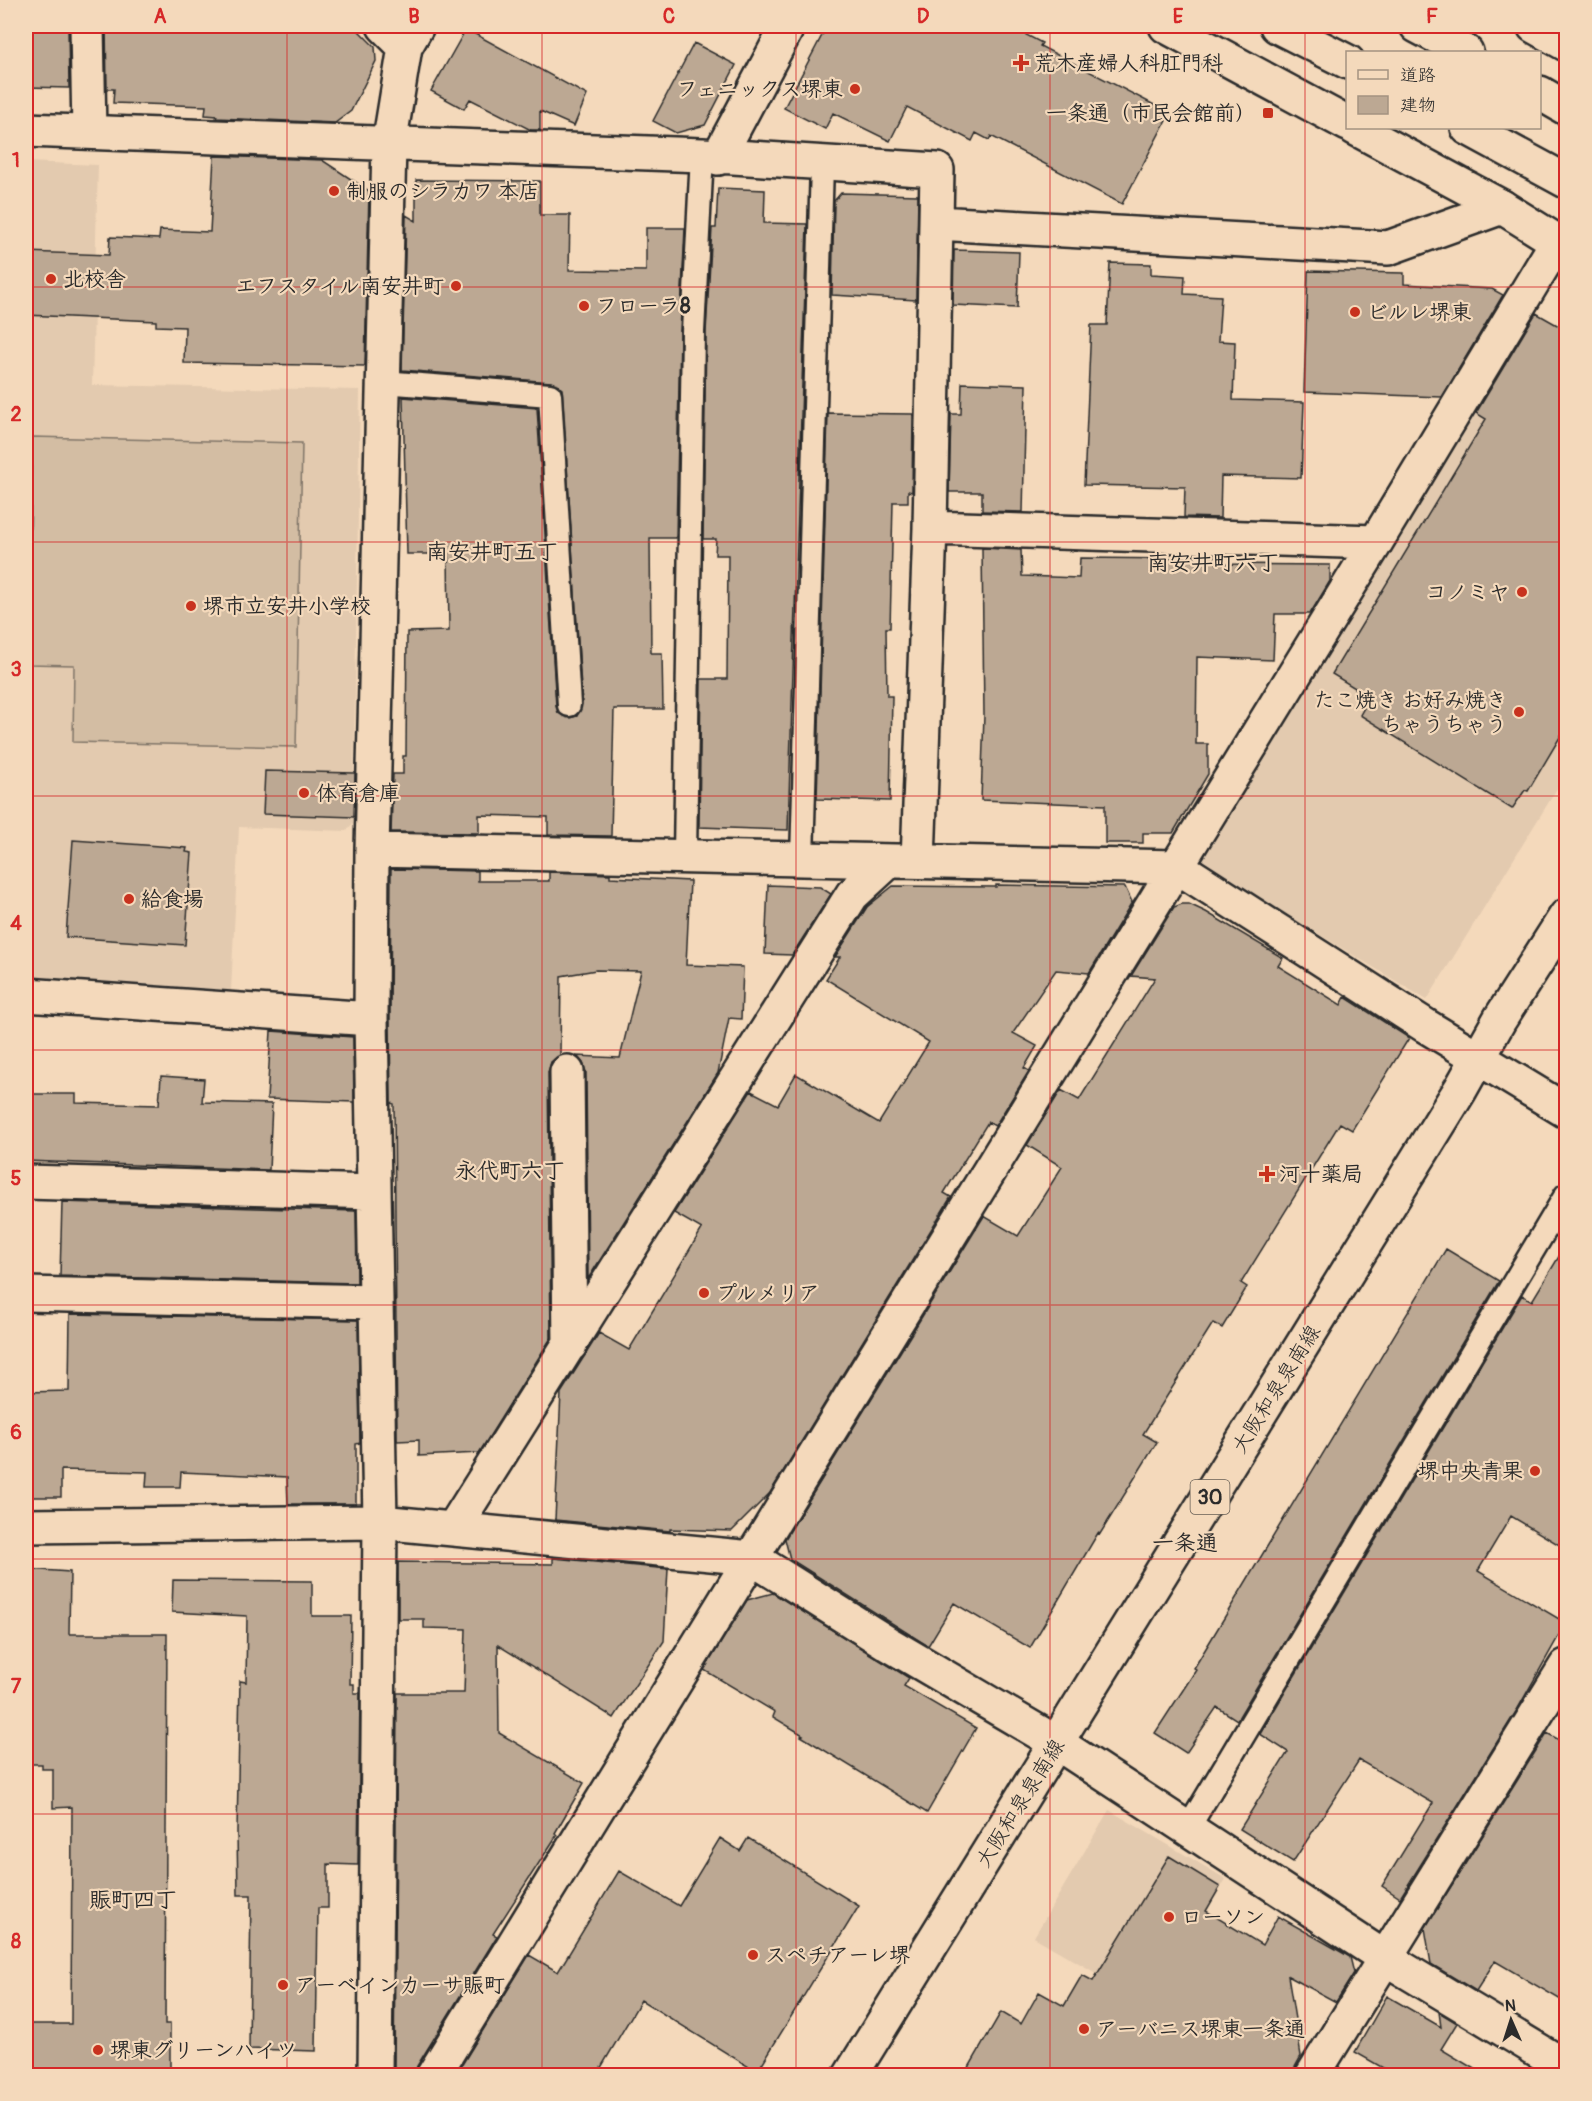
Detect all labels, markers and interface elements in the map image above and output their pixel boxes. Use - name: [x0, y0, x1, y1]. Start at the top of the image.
- text: A: [154, 4, 167, 29]
- text: B: [408, 4, 420, 29]
- text: C: [663, 4, 675, 29]
- text: D: [917, 4, 930, 29]
- text: E: [1173, 4, 1184, 29]
- text: F: [1426, 4, 1438, 29]
- place label: 荒木産婦人科肛門科: [1034, 50, 1223, 77]
- legend: [1346, 51, 1541, 129]
- marker: 荒木産婦人科肛門科: [1012, 54, 1030, 72]
- text: 道路: [1400, 64, 1436, 87]
- place label: フェニックス堺東: [677, 76, 843, 103]
- marker: フェニックス堺東: [848, 82, 862, 96]
- text: 建物: [1400, 94, 1436, 117]
- place label: 一条通（市民会館前）: [1046, 100, 1256, 127]
- marker: 一条通（市民会館前）: [1261, 106, 1275, 120]
- text: 1: [12, 148, 20, 173]
- place label: 制服のシラカワ 本店: [346, 178, 540, 205]
- marker: 制服のシラカワ 本店: [327, 184, 341, 198]
- place label: 北校舎: [63, 266, 126, 293]
- marker: 北校舎: [44, 272, 58, 286]
- place label: エフスタイル南安井町: [235, 273, 444, 300]
- marker: エフスタイル南安井町: [449, 279, 463, 293]
- place label: フローラ8: [596, 293, 691, 320]
- marker: フローラ8: [577, 299, 591, 313]
- place label: ビルレ堺東: [1367, 299, 1472, 326]
- marker: ビルレ堺東: [1348, 305, 1362, 319]
- text: 2: [10, 402, 22, 427]
- district label: 南安井町五丁: [426, 538, 558, 566]
- district label: 南安井町六丁: [1147, 549, 1279, 577]
- place label: コノミヤ: [1426, 579, 1510, 606]
- marker: コノミヤ: [1515, 585, 1529, 599]
- place label: 堺市立安井小学校: [203, 593, 371, 620]
- marker: 堺市立安井小学校: [184, 599, 198, 613]
- text: 3: [10, 657, 22, 682]
- place label: たこ焼き お好み焼き ちゃうちゃう: [1313, 687, 1507, 738]
- marker: たこ焼き お好み焼き ちゃうちゃう: [1512, 705, 1526, 719]
- place label: 体育倉庫: [316, 780, 400, 807]
- marker: 体育倉庫: [297, 786, 311, 800]
- place label: 給食場: [141, 886, 204, 913]
- marker: 給食場: [122, 892, 136, 906]
- text: 4: [10, 911, 22, 936]
- district label: 永代町六丁: [455, 1157, 565, 1185]
- place label: 河十薬局: [1279, 1161, 1363, 1188]
- text: 5: [11, 1166, 22, 1191]
- marker: 河十薬局: [1260, 1167, 1274, 1181]
- place label: プルメリア: [716, 1280, 820, 1307]
- marker: プルメリア: [697, 1286, 711, 1300]
- street label: 大阪和泉泉南線: [1226, 1320, 1327, 1459]
- text: 6: [10, 1420, 22, 1445]
- place label: 堺中央青果: [1418, 1458, 1523, 1485]
- marker: 堺中央青果: [1528, 1464, 1542, 1478]
- road number: 30: [1190, 1480, 1230, 1514]
- district label: 一条通: [1152, 1529, 1218, 1557]
- text: 7: [11, 1674, 22, 1699]
- street label: 大阪和泉泉南線: [970, 1734, 1071, 1873]
- district label: 賑町四丁: [89, 1886, 177, 1914]
- place label: ローソン: [1181, 1904, 1265, 1931]
- marker: ローソン: [1162, 1910, 1176, 1924]
- text: 8: [11, 1929, 21, 1954]
- place label: スペチアーレ堺: [765, 1942, 910, 1969]
- marker: スペチアーレ堺: [746, 1948, 760, 1962]
- place label: アーベインカーサ賑町: [295, 1972, 505, 1999]
- marker: アーベインカーサ賑町: [276, 1978, 290, 1992]
- north arrow: [1481, 1990, 1541, 2050]
- text: N: [1504, 1996, 1516, 2016]
- place label: アーバニス堺東一条通: [1096, 2016, 1306, 2043]
- marker: アーバニス堺東一条通: [1077, 2022, 1091, 2036]
- place label: 堺東グリーンハイツ: [110, 2037, 297, 2064]
- marker: 堺東グリーンハイツ: [91, 2043, 105, 2057]

